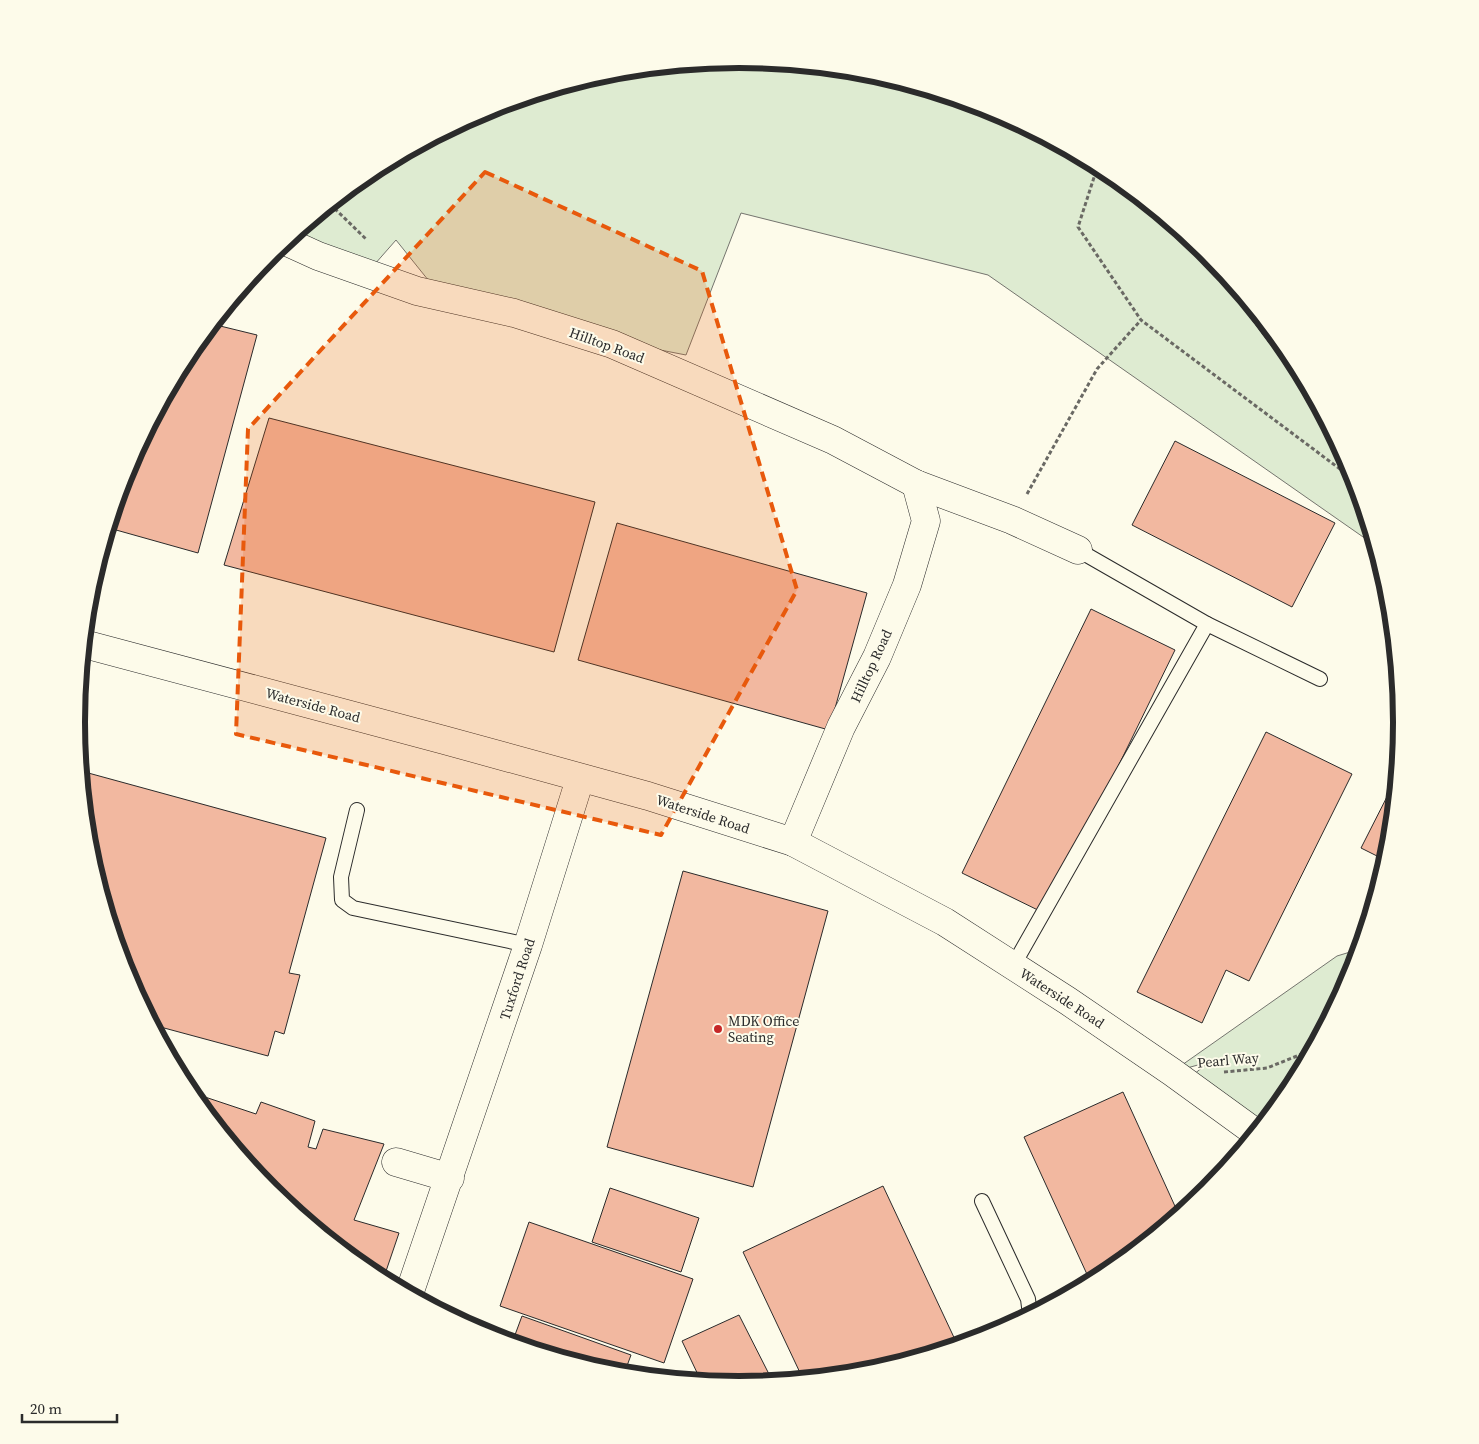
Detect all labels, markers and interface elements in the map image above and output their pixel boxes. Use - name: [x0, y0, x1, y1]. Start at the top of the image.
- street label: Hilltop Road: [567, 322, 647, 368]
- street label: Hilltop Road: [845, 626, 897, 706]
- street label: Waterside Road: [263, 683, 363, 727]
- street label: Waterside Road: [654, 789, 752, 839]
- street label: Tuxford Road: [494, 936, 540, 1022]
- street label: Waterside Road: [1016, 963, 1108, 1033]
- place label: MDK Office Seating: [728, 1011, 799, 1047]
- marker: MDK Office Seating: [712, 1023, 724, 1035]
- street label: Pearl Way: [1197, 1047, 1260, 1073]
- scale bar: [22, 1392, 118, 1424]
- text: 20 m: [30, 1398, 62, 1419]

